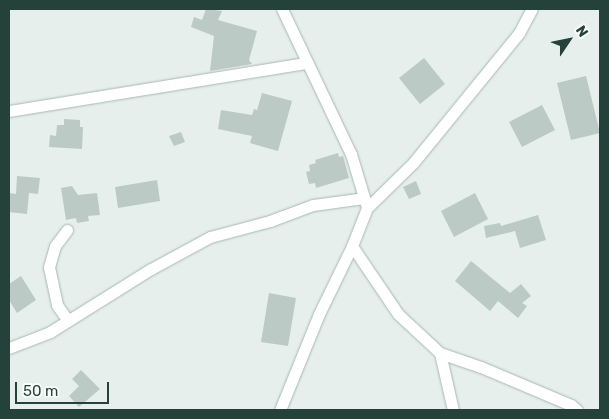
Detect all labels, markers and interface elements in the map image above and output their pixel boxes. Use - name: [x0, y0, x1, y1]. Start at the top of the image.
- north arrow: [544, 15, 594, 65]
- text: N: [572, 22, 592, 40]
- scale bar: [18, 372, 111, 404]
- text: 50 m: [23, 382, 58, 400]

